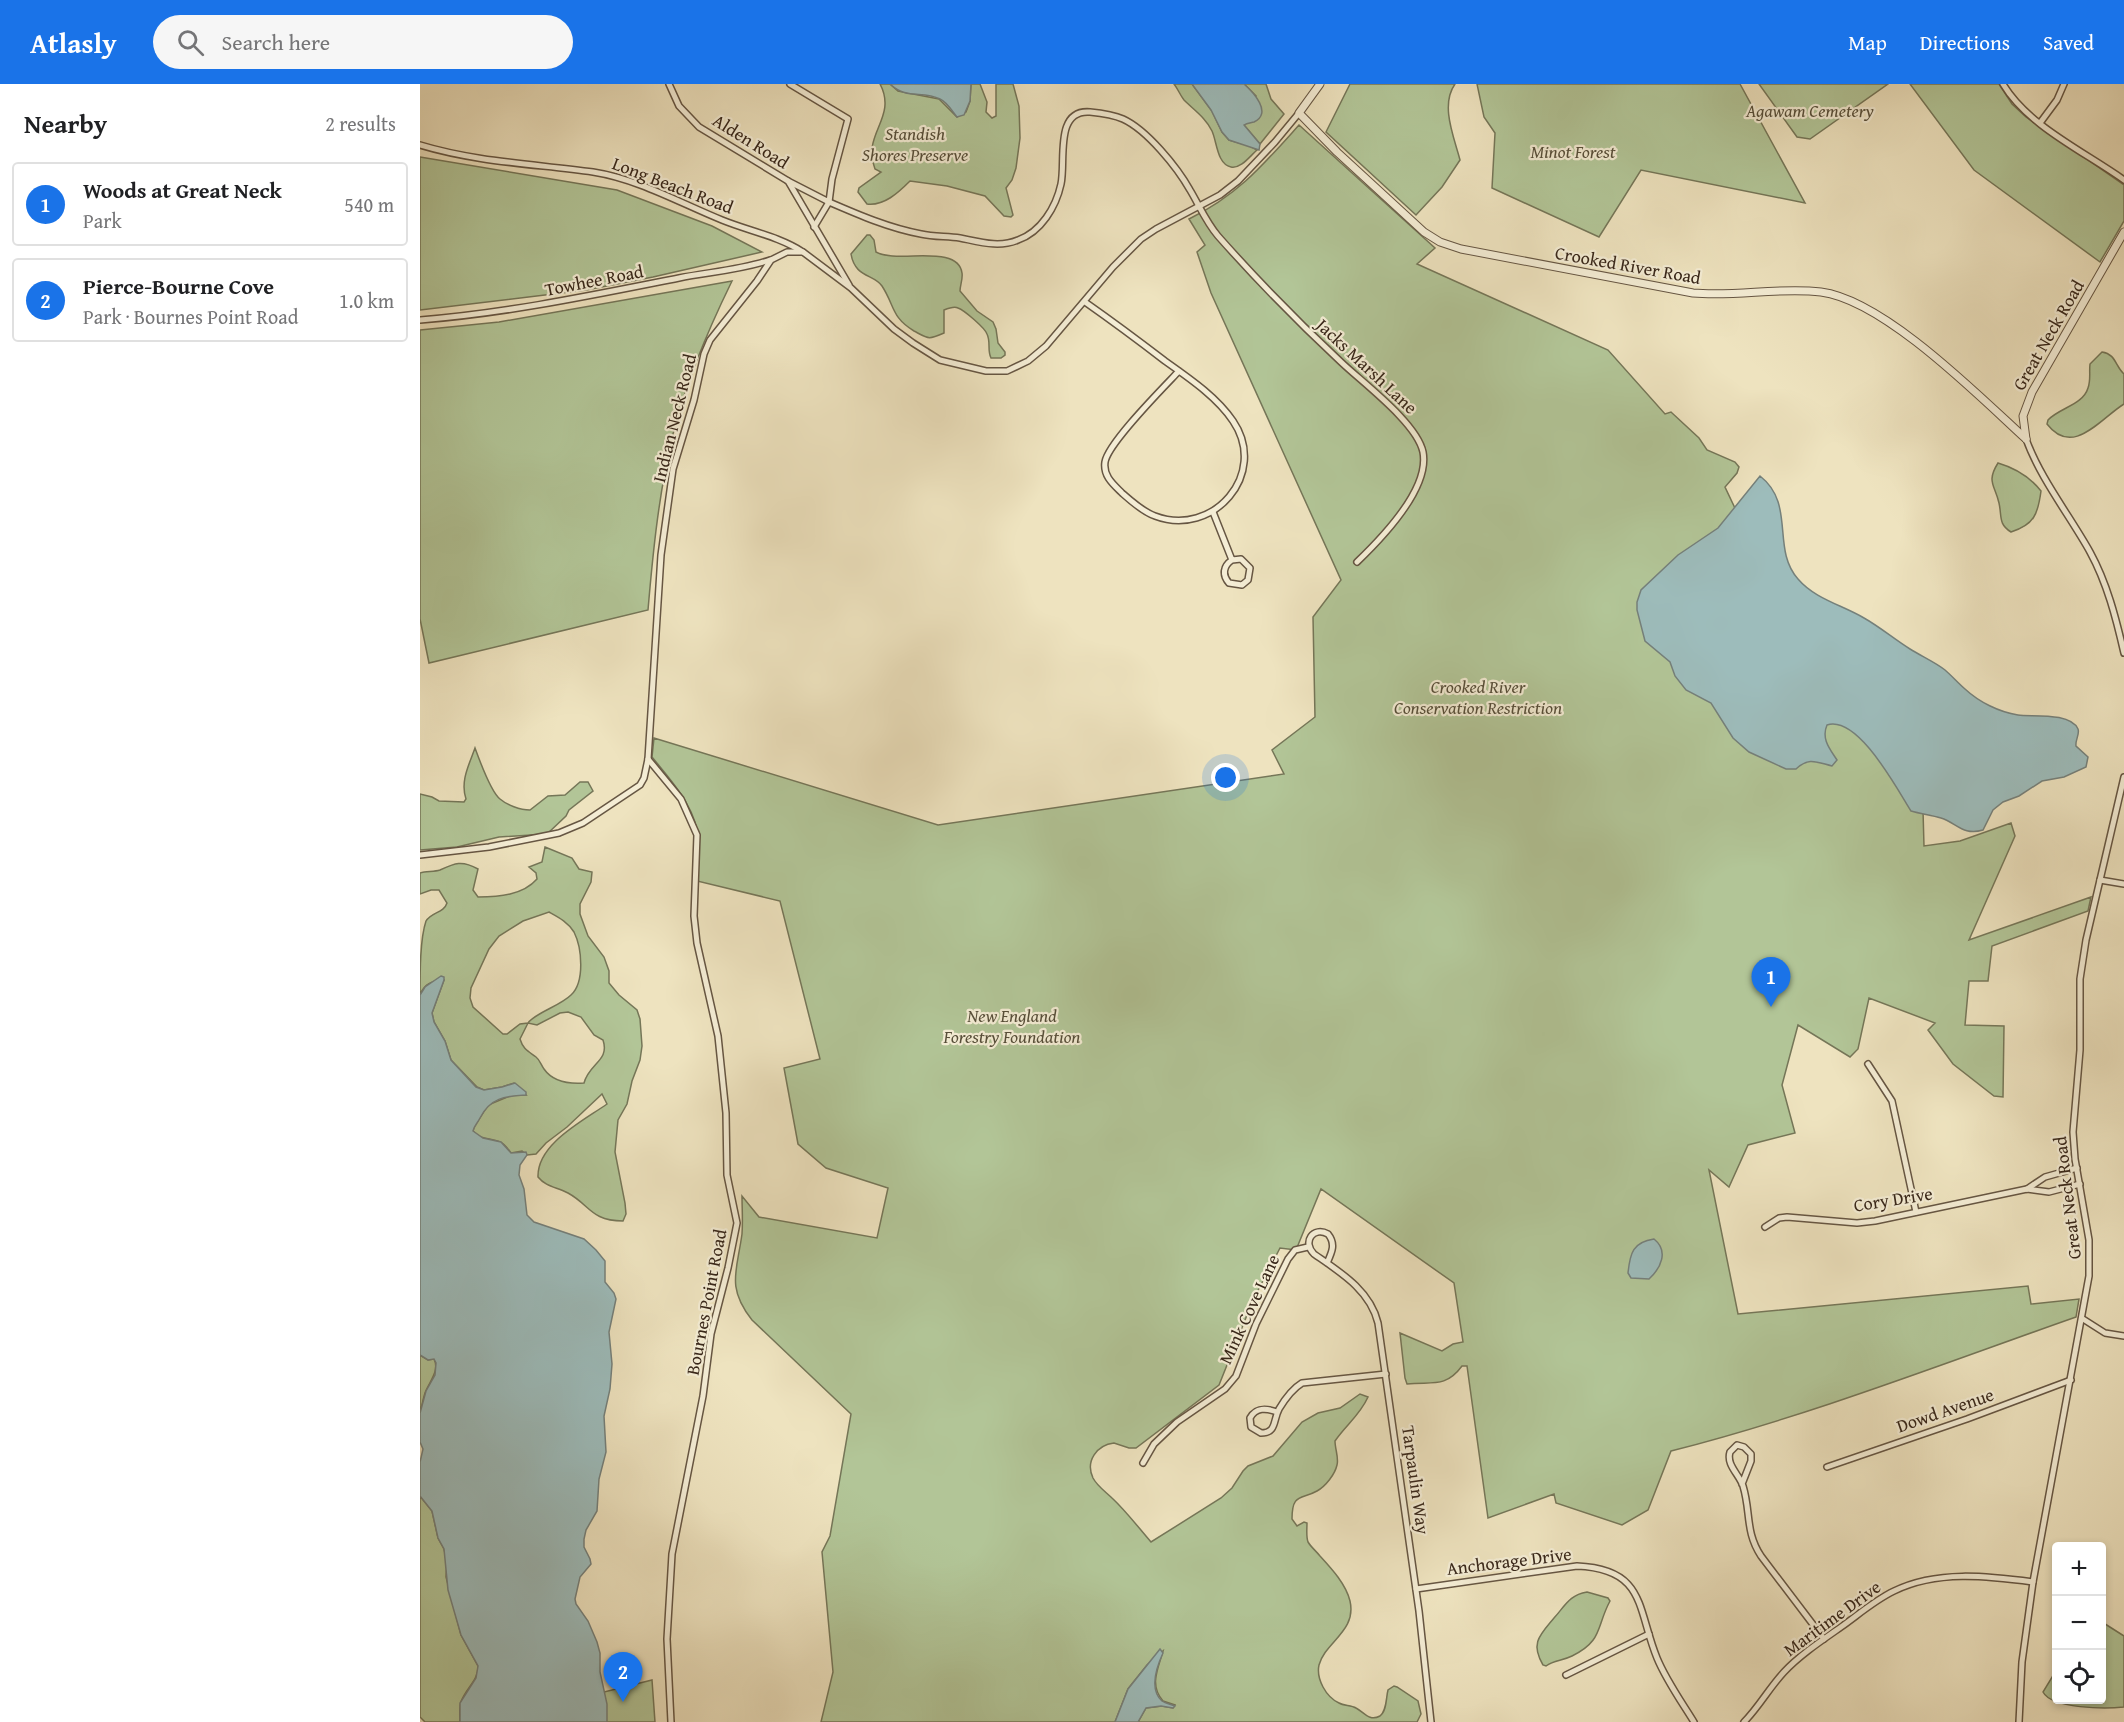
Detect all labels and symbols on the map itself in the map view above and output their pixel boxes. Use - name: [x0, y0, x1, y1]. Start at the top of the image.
- park label: Agawam Cemetery: [1745, 97, 1875, 124]
- street label: Alden Road: [707, 107, 795, 175]
- park label: Standish Shores Preserve: [862, 120, 968, 168]
- park label: Minot Forest: [1530, 138, 1616, 165]
- street label: Long Beach Road: [609, 150, 738, 221]
- street label: Crooked River Road: [1553, 239, 1703, 291]
- street label: Towhee Road: [542, 257, 646, 303]
- street label: Great Neck Road: [2005, 274, 2091, 395]
- street label: Jacks Marsh Lane: [1309, 310, 1424, 420]
- street label: Indian Neck Road: [645, 351, 703, 485]
- park label: Crooked River Conservation Restriction: [1394, 673, 1562, 721]
- your location: [1211, 763, 1240, 792]
- pin: 1: [1752, 958, 1790, 1007]
- park label: New England Forestry Foundation: [943, 1002, 1080, 1050]
- street label: Great Neck Road: [2046, 1135, 2088, 1261]
- street label: Cory Drive: [1852, 1179, 1934, 1219]
- street label: Bournes Point Road: [679, 1226, 733, 1377]
- street label: Mink Cove Lane: [1212, 1250, 1286, 1368]
- street label: Dowd Avenue: [1893, 1381, 1997, 1439]
- street label: Tarpaulin Way: [1395, 1424, 1437, 1536]
- street label: Anchorage Drive: [1445, 1540, 1573, 1582]
- street label: Maritime Drive: [1778, 1573, 1886, 1663]
- pin: 2: [604, 1652, 642, 1702]

